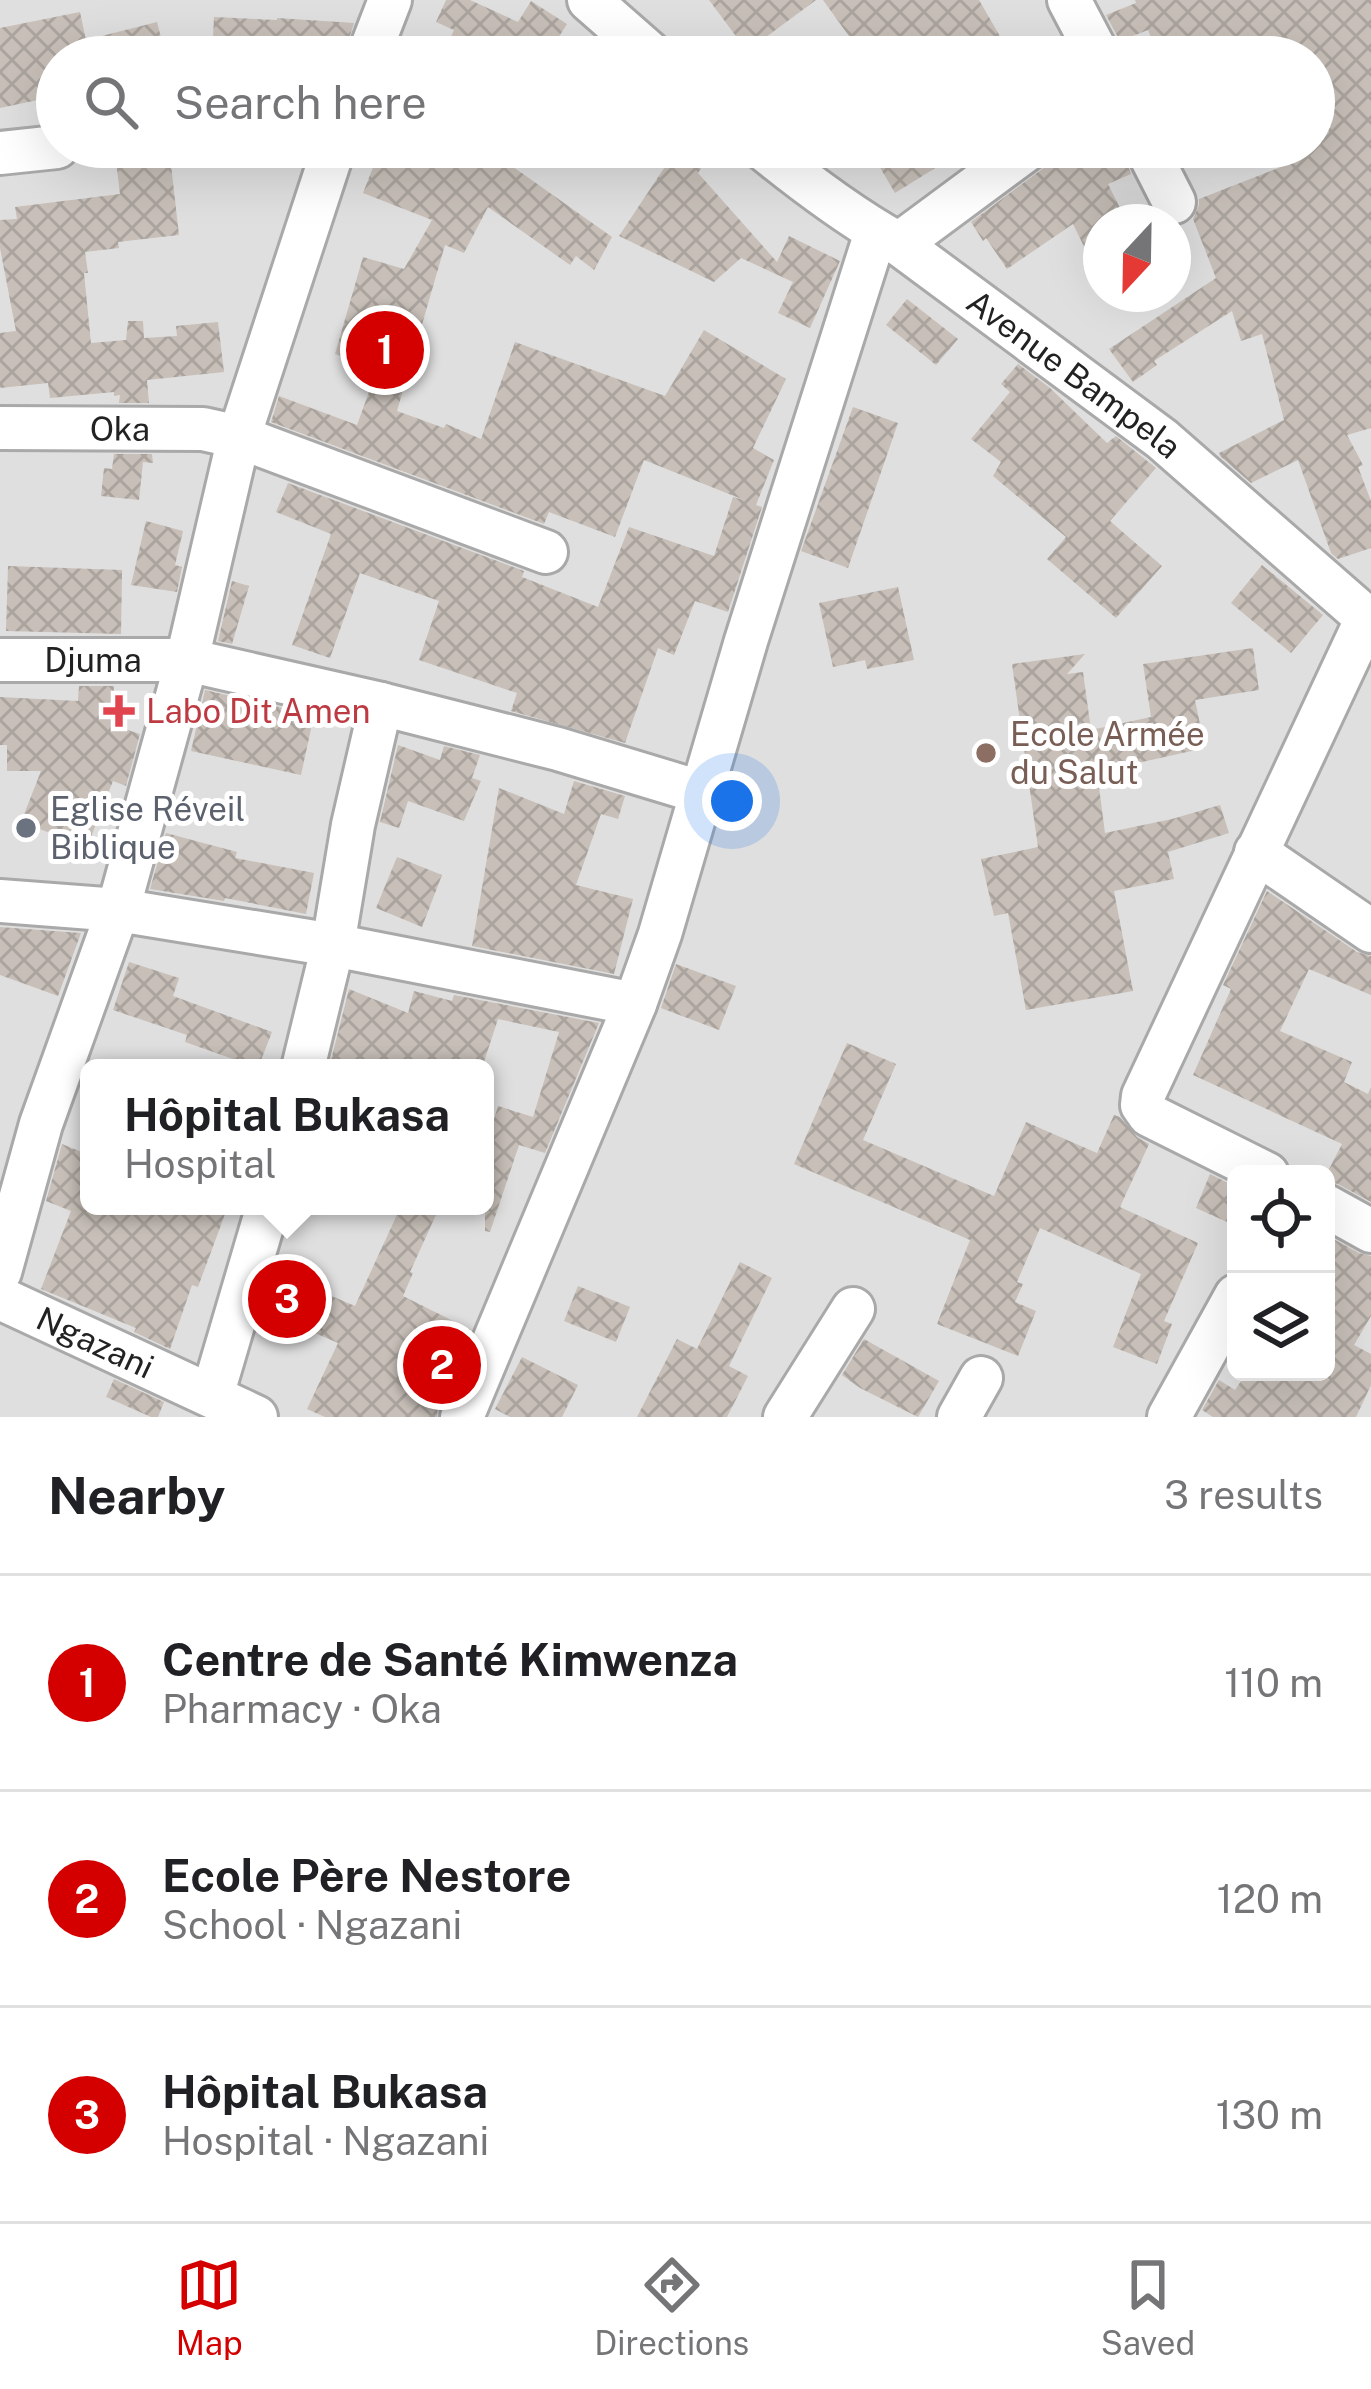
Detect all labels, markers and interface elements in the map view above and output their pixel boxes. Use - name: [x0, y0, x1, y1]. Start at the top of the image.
- search box: [36, 36, 1335, 168]
- icon: search: [78, 69, 144, 135]
- text: Search here: [174, 76, 427, 129]
- north arrow: [1083, 204, 1191, 312]
- street label: Avenue Bampela: [960, 282, 1189, 466]
- pin: 1: [346, 305, 424, 395]
- street label: Oka: [90, 409, 150, 448]
- street label: Djuma: [44, 641, 142, 679]
- place label: Labo Dit Amen: [146, 692, 371, 730]
- marker: Labo Dit Amen: [103, 695, 135, 727]
- place label: Ecole Armée du Salut: [1010, 715, 1205, 791]
- marker: Ecole Armée du Salut: [973, 740, 999, 766]
- your location: [702, 771, 762, 831]
- place label: Eglise Réveil Biblique: [50, 790, 245, 866]
- marker: Eglise Réveil Biblique: [13, 815, 39, 841]
- popup: [80, 1059, 494, 1215]
- text: Hôpital Bukasa: [124, 1088, 450, 1141]
- text: Hospital: [124, 1141, 277, 1187]
- map controls: [1227, 1165, 1335, 1381]
- button: locate: [1227, 1165, 1335, 1273]
- pin: 3: [248, 1254, 326, 1344]
- button: layers: [1227, 1273, 1335, 1381]
- street label: Ngazani: [31, 1299, 160, 1386]
- pin: 2: [403, 1320, 481, 1410]
- text: Nearby: [48, 1466, 225, 1525]
- text: 3 results: [1164, 1472, 1323, 1518]
- text: Centre de Santé Kimwenza: [162, 1633, 738, 1686]
- text: 1: [79, 1660, 95, 1706]
- text: 110 m: [1224, 1660, 1323, 1706]
- text: Pharmacy · Oka: [162, 1686, 442, 1732]
- text: Ecole Père Nestore: [162, 1849, 572, 1902]
- text: 2: [75, 1876, 99, 1922]
- text: 120 m: [1217, 1876, 1323, 1922]
- text: School · Ngazani: [162, 1902, 462, 1948]
- text: Hôpital Bukasa: [162, 2065, 488, 2118]
- text: 3: [74, 2092, 100, 2138]
- text: 130 m: [1216, 2092, 1323, 2138]
- text: Hospital · Ngazani: [162, 2118, 489, 2164]
- tab: Map: [176, 2252, 243, 2362]
- tab: Directions: [594, 2252, 749, 2362]
- tab: Saved: [1101, 2252, 1195, 2362]

